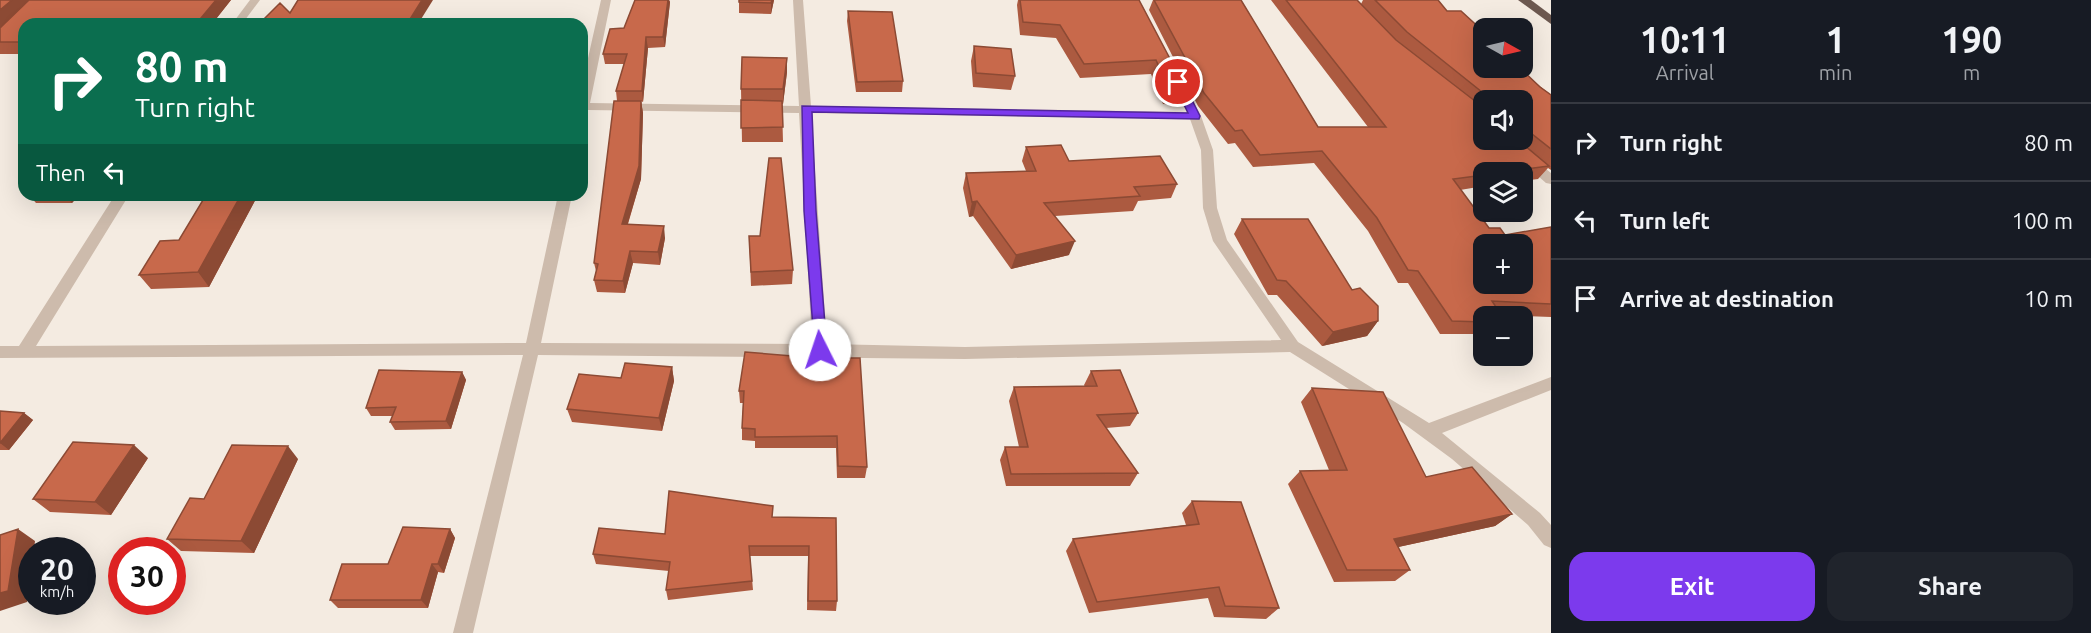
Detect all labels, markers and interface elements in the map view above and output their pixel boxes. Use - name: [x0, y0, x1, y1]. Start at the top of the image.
- north arrow: [1473, 18, 1533, 78]
- map controls: [1473, 18, 1533, 366]
- text: 10:11: [1640, 19, 1730, 60]
- text: 1: [1825, 19, 1846, 60]
- text: 190: [1941, 19, 2002, 60]
- icon: right: [36, 42, 114, 120]
- text: 80 m: [135, 43, 229, 90]
- pin: [1152, 56, 1203, 107]
- text: Arrival: [1656, 61, 1714, 84]
- text: min: [1819, 61, 1852, 84]
- text: m: [1963, 61, 1980, 84]
- icon: arrive: [1161, 65, 1194, 98]
- button: sound: [1473, 90, 1533, 150]
- text: Turn right: [135, 92, 255, 122]
- icon: right: [1569, 126, 1602, 159]
- text: Turn right: [1620, 130, 1722, 155]
- text: 80 m: [2024, 130, 2073, 155]
- icon: left: [98, 156, 131, 189]
- text: Then: [36, 160, 86, 185]
- button: layers: [1473, 162, 1533, 222]
- icon: left: [1569, 204, 1602, 237]
- text: Turn left: [1620, 208, 1710, 233]
- text: 100 m: [2012, 208, 2073, 233]
- button: +: [1473, 234, 1533, 294]
- icon: arrive: [1569, 282, 1602, 315]
- text: Arrive at destination: [1620, 286, 1834, 311]
- text: 10 m: [2024, 286, 2073, 311]
- button: −: [1473, 306, 1533, 366]
- position arrow: [788, 318, 852, 382]
- speed limit sign: 30: [108, 537, 186, 615]
- text: 20: [40, 552, 74, 586]
- button: Exit: [1569, 552, 1815, 621]
- button: Share: [1827, 552, 2073, 621]
- text: km/h: [40, 583, 74, 600]

